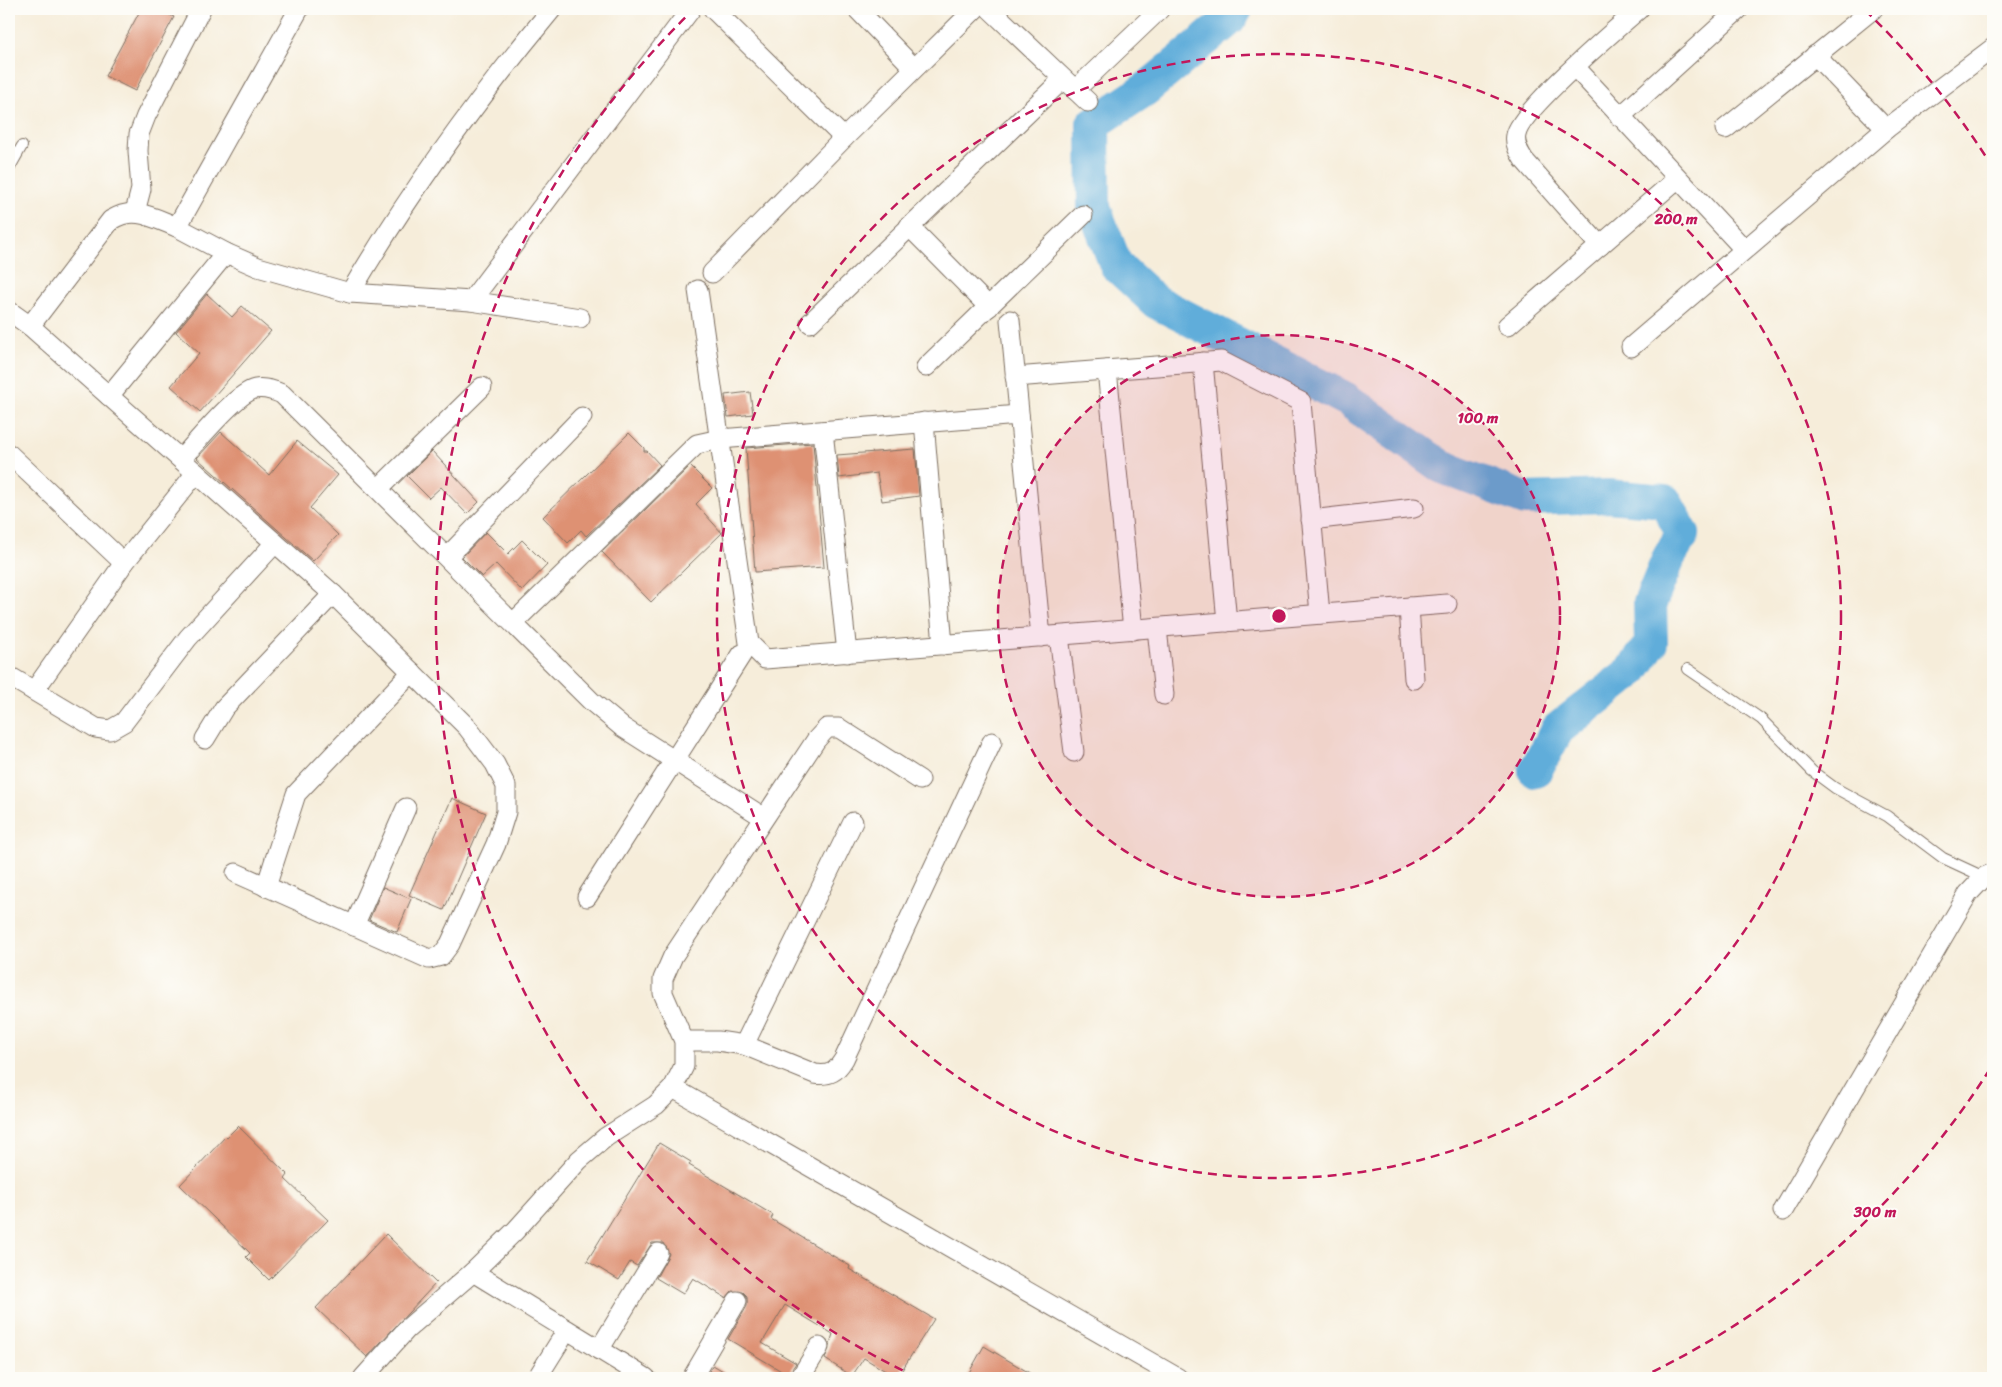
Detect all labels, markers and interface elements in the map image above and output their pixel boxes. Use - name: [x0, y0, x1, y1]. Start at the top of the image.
- text: 200 m: [1653, 206, 1698, 232]
- text: 100 m: [1458, 405, 1499, 431]
- centre of rings: [1270, 607, 1288, 625]
- text: 300 m: [1853, 1199, 1897, 1225]

